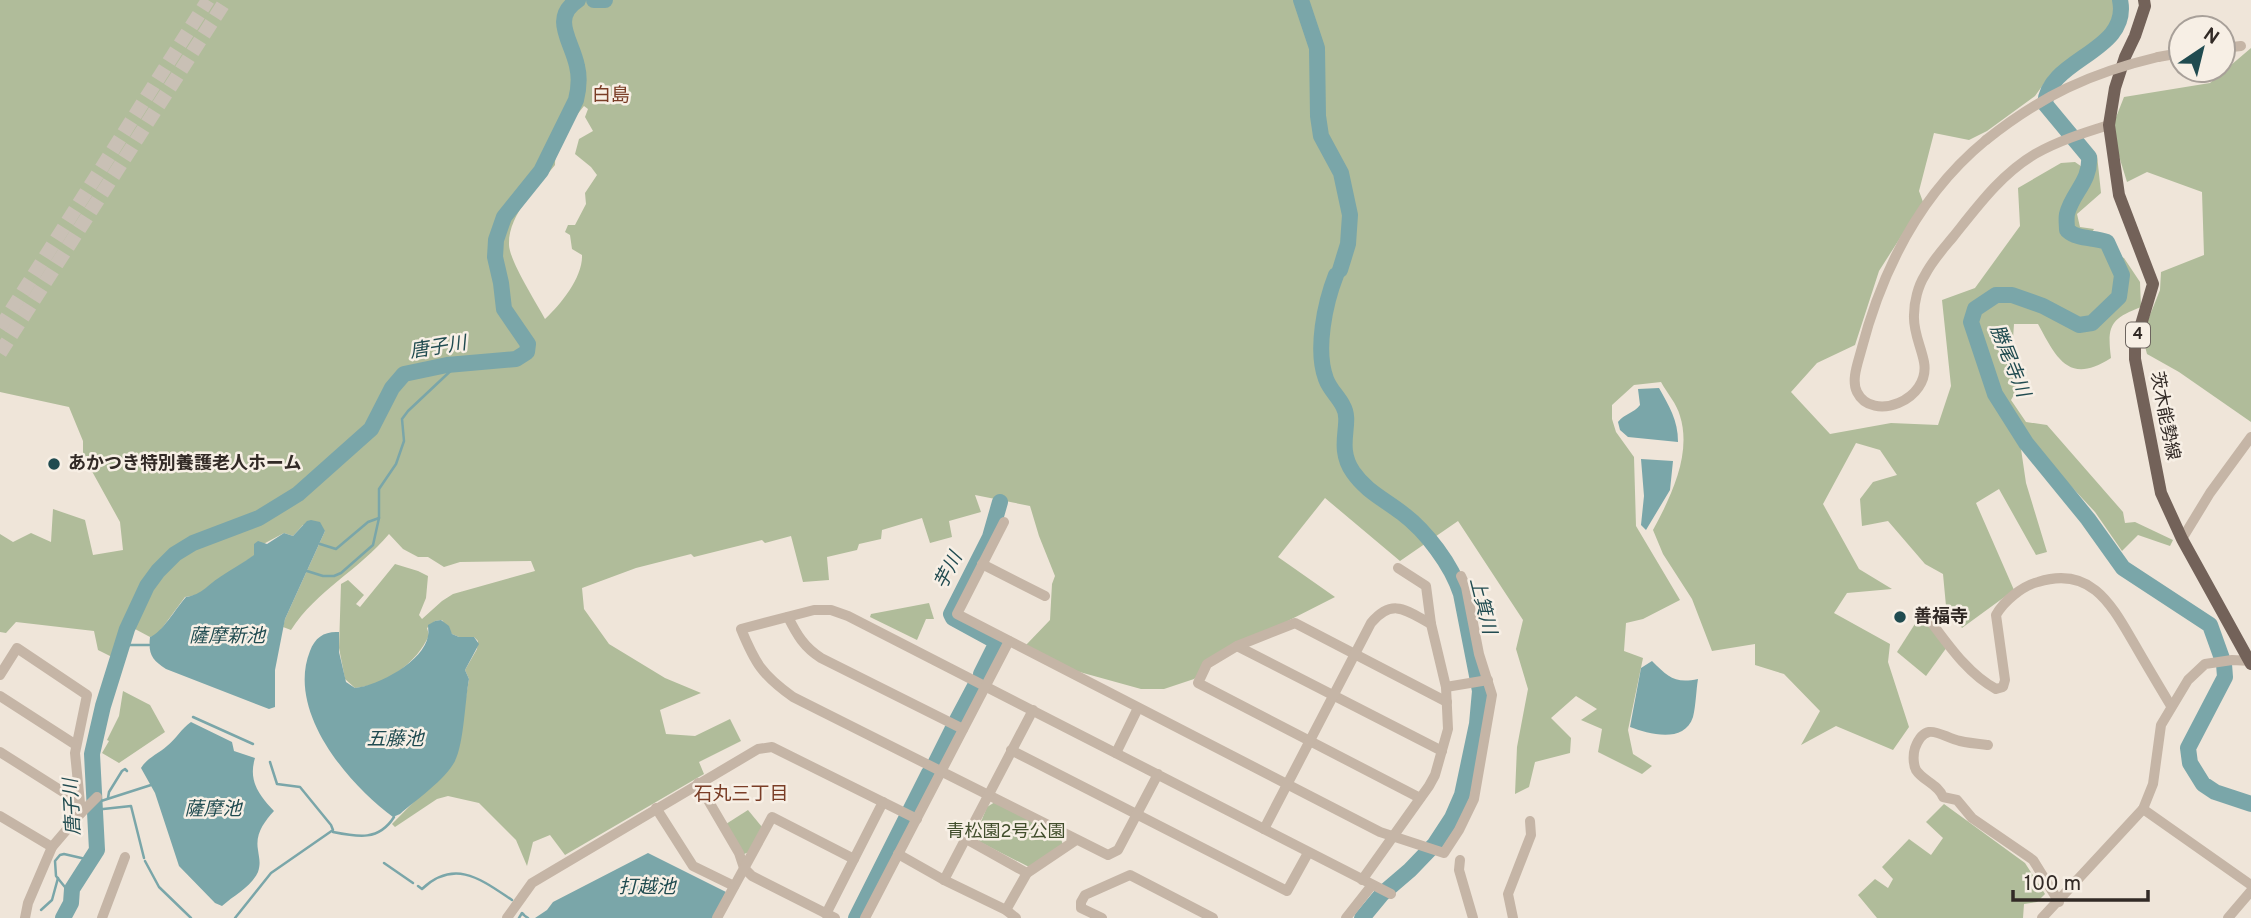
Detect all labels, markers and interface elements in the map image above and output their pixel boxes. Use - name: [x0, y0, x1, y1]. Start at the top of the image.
- north arrow: [2167, 14, 2237, 84]
- text: N: [2198, 23, 2223, 50]
- district label: 白島: [592, 84, 630, 108]
- water label: 勝尾寺川: [1984, 321, 2035, 403]
- road number: 4: [2126, 322, 2150, 348]
- water label: 唐子川: [408, 331, 470, 364]
- street label: 茨木能勢線: [2144, 370, 2184, 462]
- place label: あかつき特別養護老人ホーム: [68, 453, 301, 476]
- marker: あかつき特別養護老人ホーム: [46, 456, 62, 472]
- water label: 芋川: [930, 547, 969, 593]
- water label: 上箕川: [1463, 575, 1501, 638]
- place label: 善福寺: [1914, 606, 1968, 629]
- marker: 善福寺: [1892, 609, 1908, 625]
- water label: 薩摩新池: [189, 625, 267, 649]
- water label: 五藤池: [366, 728, 425, 752]
- water label: 唐子川: [59, 776, 86, 836]
- district label: 石丸三丁目: [693, 783, 789, 807]
- water label: 薩摩池: [184, 798, 243, 822]
- park label: 青松園2号公園: [946, 821, 1066, 844]
- scale bar: [2013, 858, 2148, 902]
- text: 100 m: [2024, 871, 2081, 898]
- water label: 打越池: [618, 876, 677, 900]

